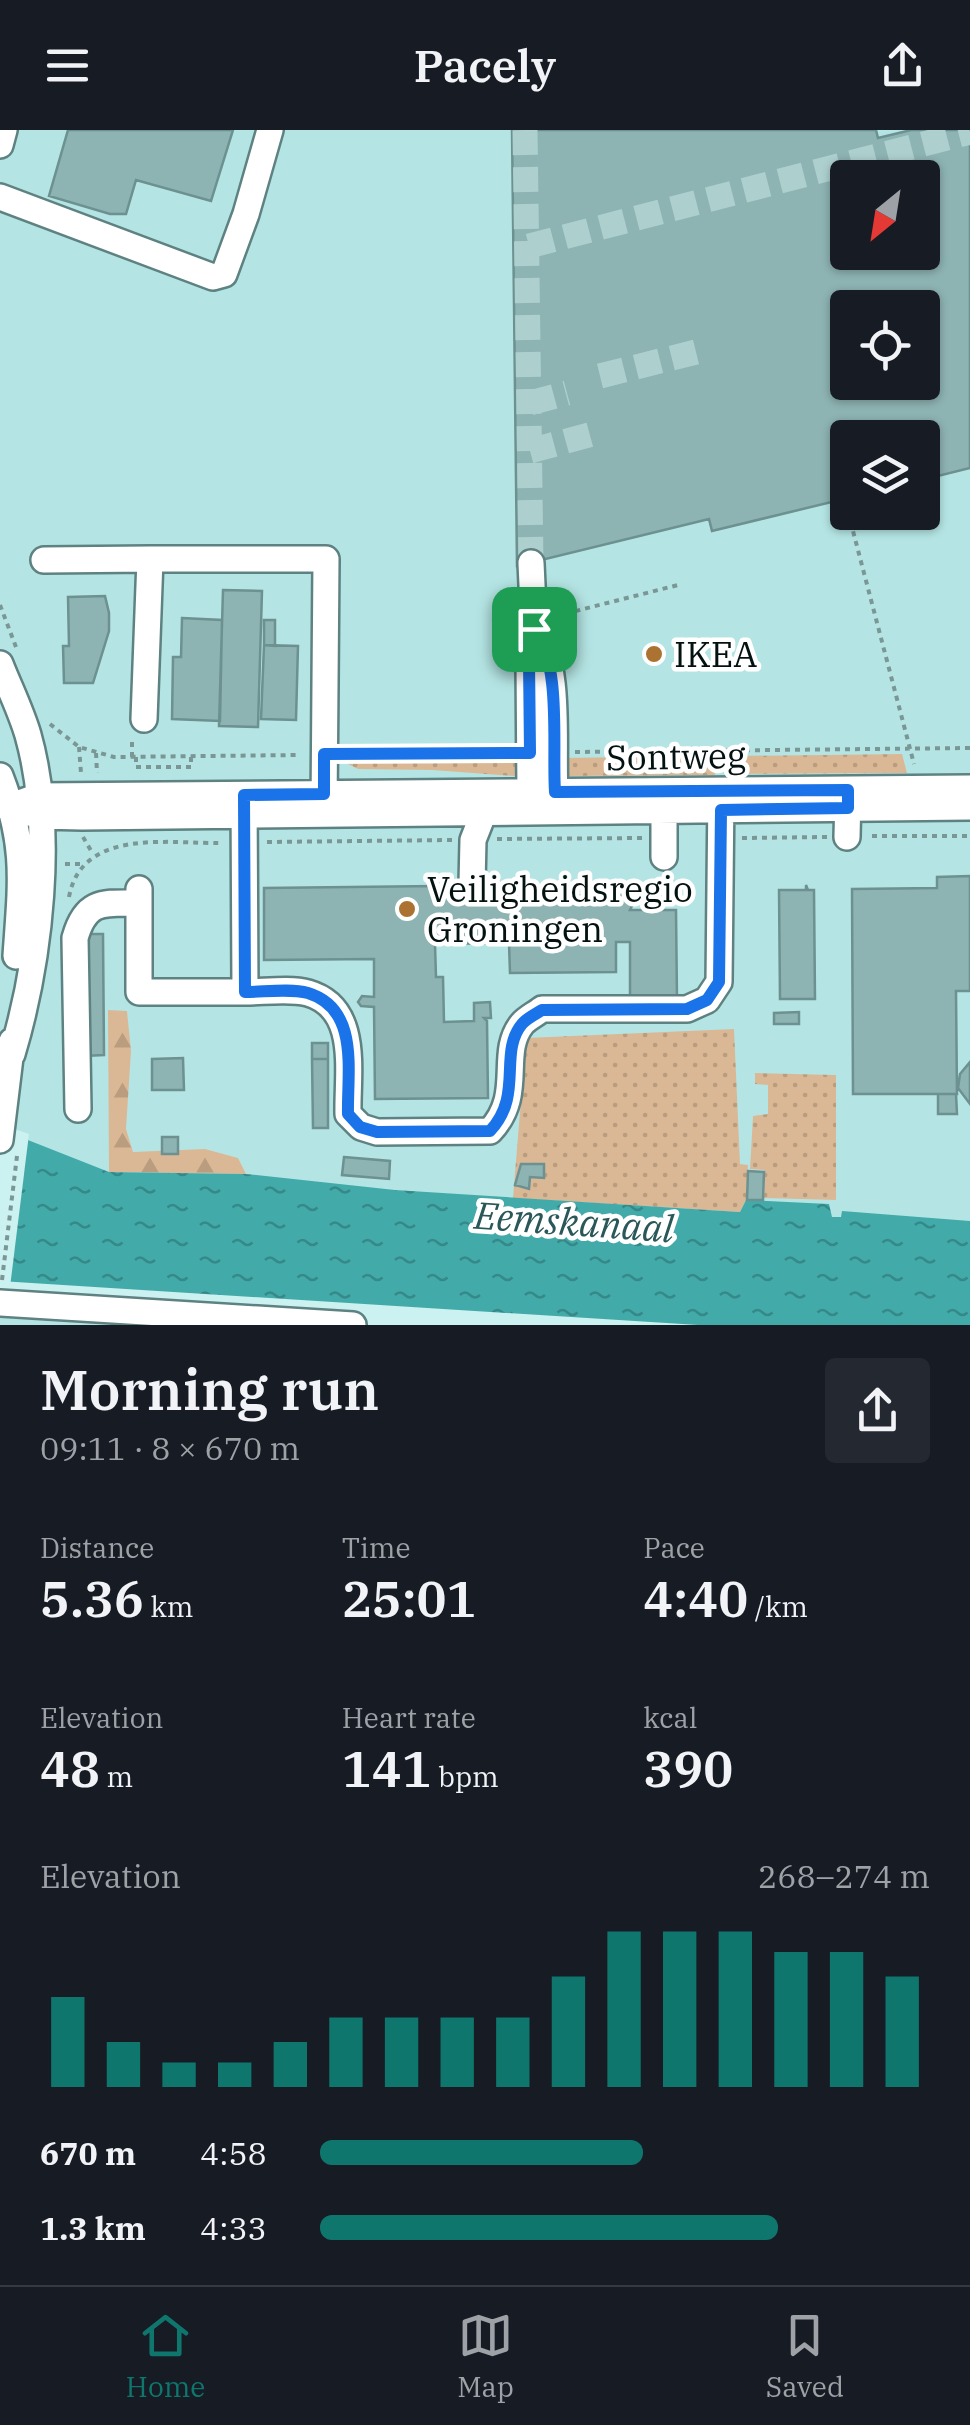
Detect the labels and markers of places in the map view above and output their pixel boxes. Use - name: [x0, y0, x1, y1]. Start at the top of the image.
- pin: [492, 587, 577, 672]
- place label: IKEA: [674, 631, 757, 677]
- marker: IKEA: [643, 643, 665, 665]
- place label: Veiligheidsregio Groningen: [427, 866, 693, 952]
- marker: Veiligheidsregio Groningen: [396, 898, 418, 920]

